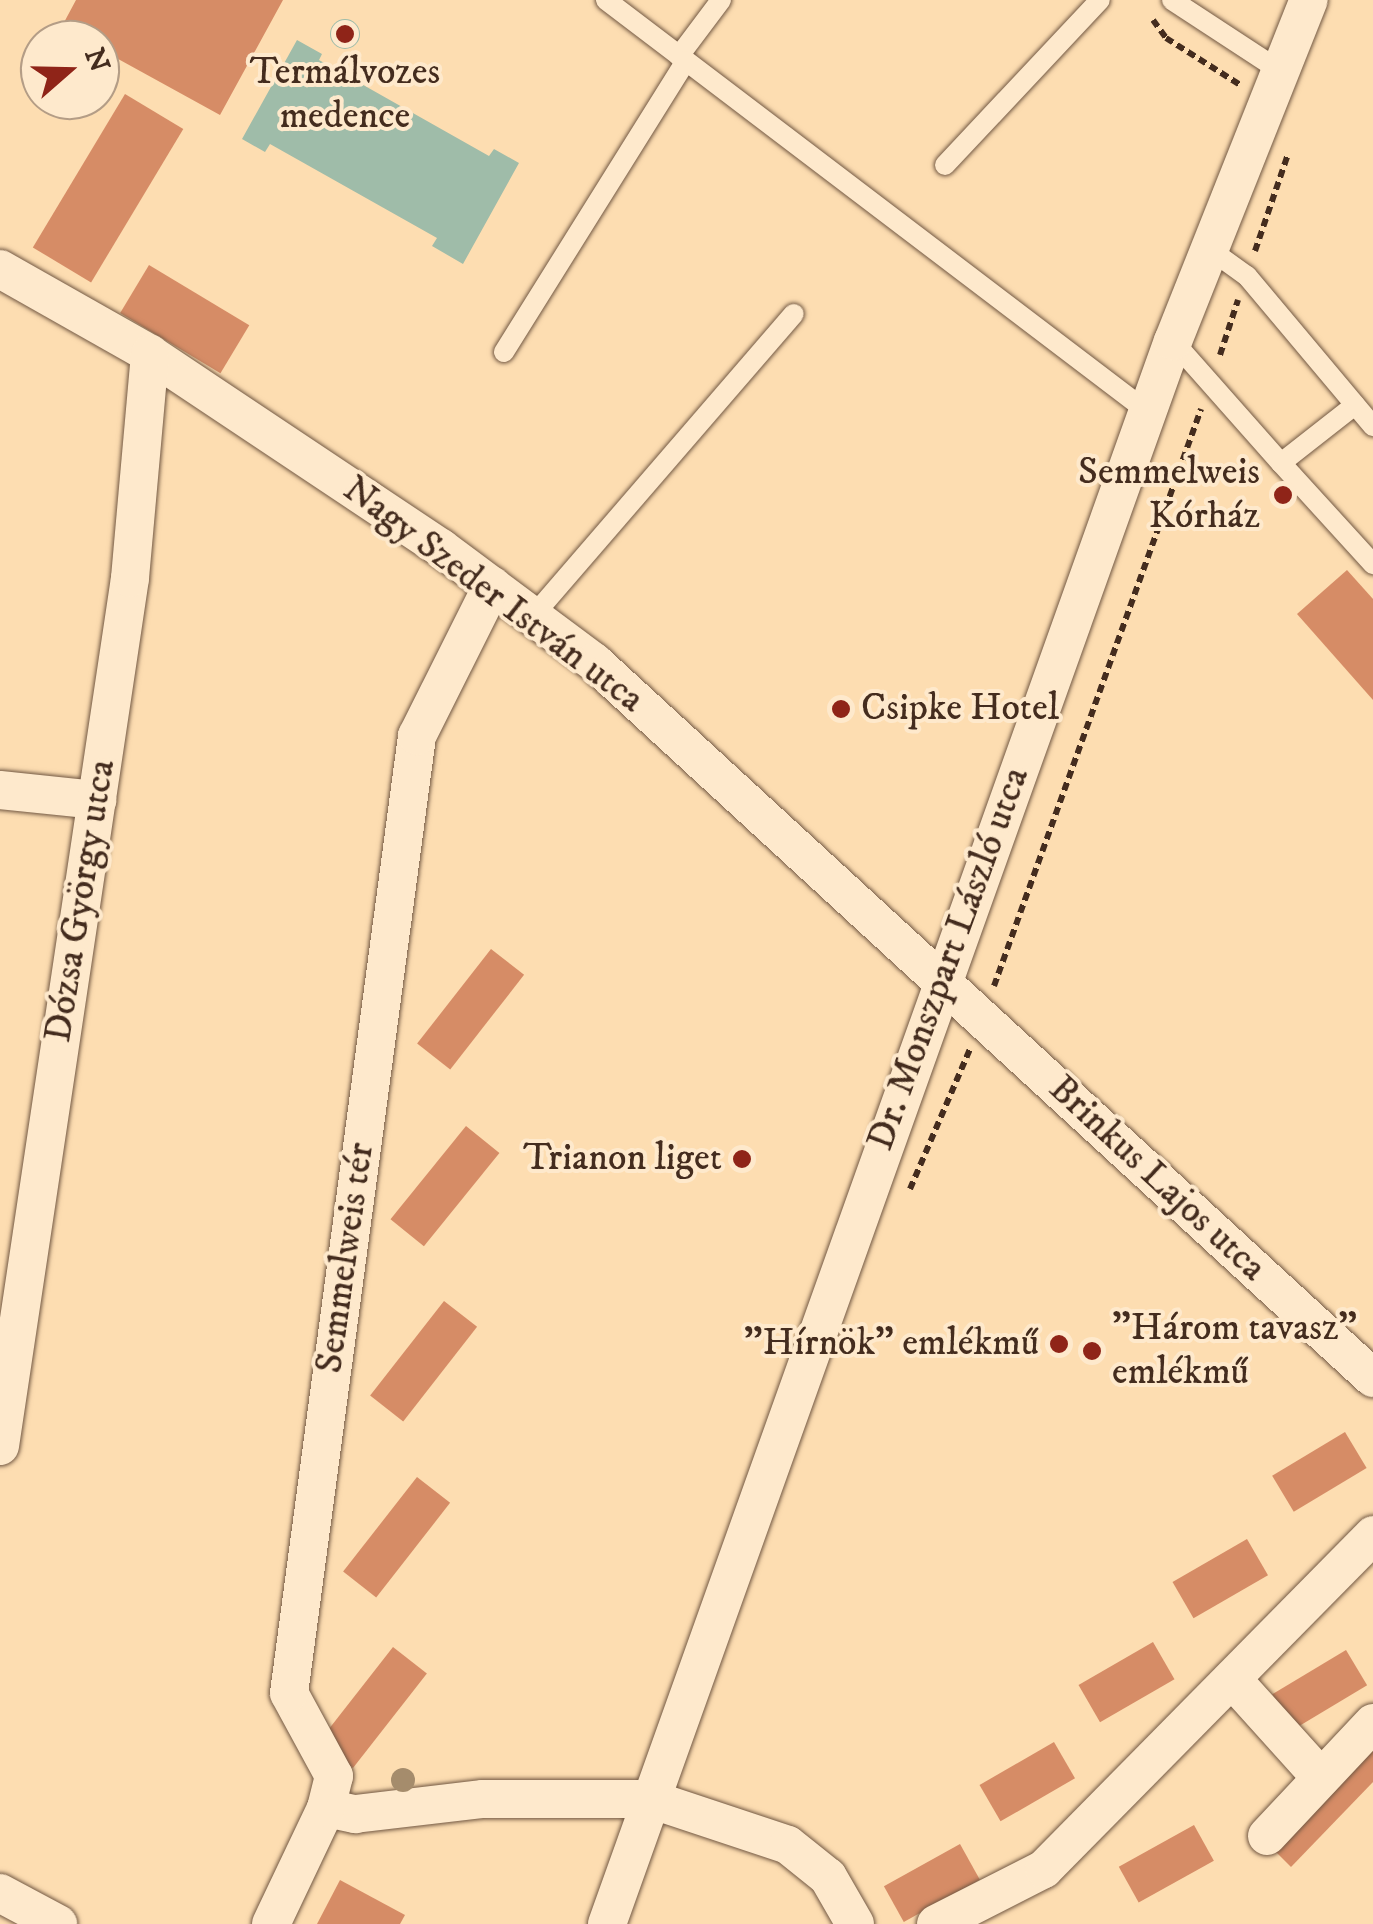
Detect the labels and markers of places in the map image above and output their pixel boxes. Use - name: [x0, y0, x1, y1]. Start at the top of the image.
- marker: Termálvozes medence: [334, 23, 356, 45]
- place label: Termálvozes medence: [250, 50, 440, 140]
- place label: Semmelweis Kórház: [1078, 450, 1260, 540]
- marker: Semmelweis Kórház: [1270, 482, 1296, 508]
- place label: Csipke Hotel: [861, 686, 1059, 732]
- marker: Csipke Hotel: [830, 698, 852, 720]
- place label: Trianon liget: [523, 1136, 722, 1182]
- marker: Trianon liget: [731, 1148, 753, 1170]
- place label: "Három tavasz" emlékmű: [1112, 1306, 1357, 1396]
- place label: "Hírnök" emlékmű: [744, 1321, 1039, 1367]
- marker: "Hírnök" emlékmű: [1048, 1333, 1070, 1355]
- marker: "Három tavasz" emlékmű: [1081, 1340, 1103, 1362]

